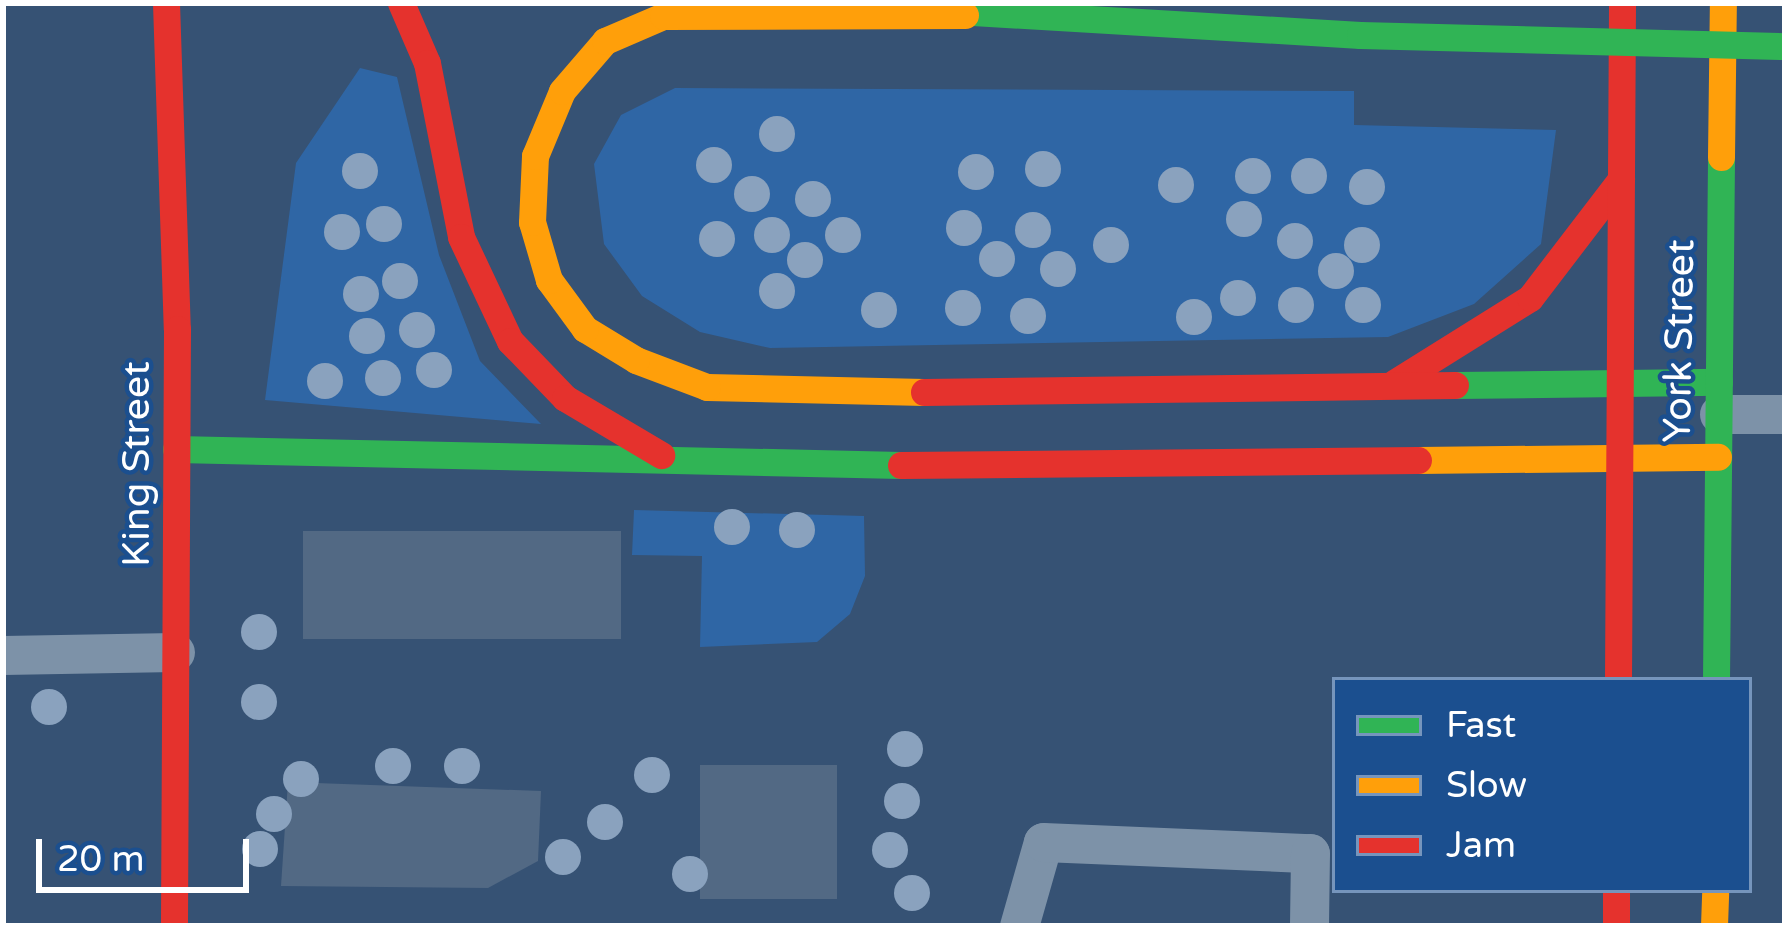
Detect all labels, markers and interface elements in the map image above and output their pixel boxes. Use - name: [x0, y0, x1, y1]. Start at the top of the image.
- street label: York Street: [1655, 239, 1705, 443]
- street label: King Street: [114, 361, 160, 567]
- legend: [1332, 677, 1752, 893]
- text: Fast: [1446, 704, 1516, 747]
- text: Slow: [1446, 764, 1527, 807]
- scale bar: [42, 815, 255, 889]
- text: Jam: [1446, 824, 1516, 867]
- text: 20 m: [57, 838, 145, 881]

